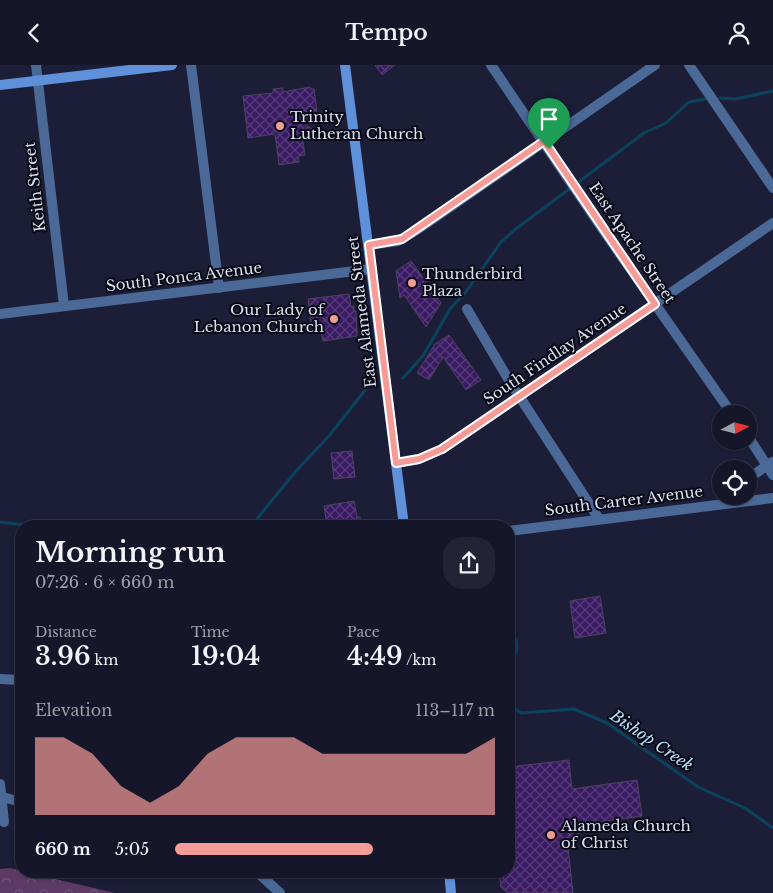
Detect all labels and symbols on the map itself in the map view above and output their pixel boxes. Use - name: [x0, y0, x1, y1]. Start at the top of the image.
- pin: [528, 98, 570, 149]
- place label: Trinity Lutheran Church: [290, 107, 423, 143]
- marker: Trinity Lutheran Church: [274, 120, 286, 132]
- street label: Keith Street: [20, 141, 49, 233]
- street label: East Apache Street: [585, 179, 680, 307]
- street label: East Alameda Street: [343, 235, 380, 389]
- street label: South Ponca Avenue: [105, 258, 263, 295]
- place label: Thunderbird Plaza: [422, 264, 523, 300]
- marker: Thunderbird Plaza: [406, 277, 418, 289]
- street label: South Findlay Avenue: [480, 299, 630, 409]
- place label: Our Lady of Lebanon Church: [194, 300, 326, 336]
- marker: Our Lady of Lebanon Church: [328, 313, 340, 325]
- north arrow: [712, 405, 758, 450]
- street label: South Carter Avenue: [544, 481, 704, 520]
- water label: Bishop Creek: [606, 704, 697, 775]
- place label: Alameda Church of Christ: [560, 816, 691, 852]
- marker: Alameda Church of Christ: [545, 829, 557, 841]

